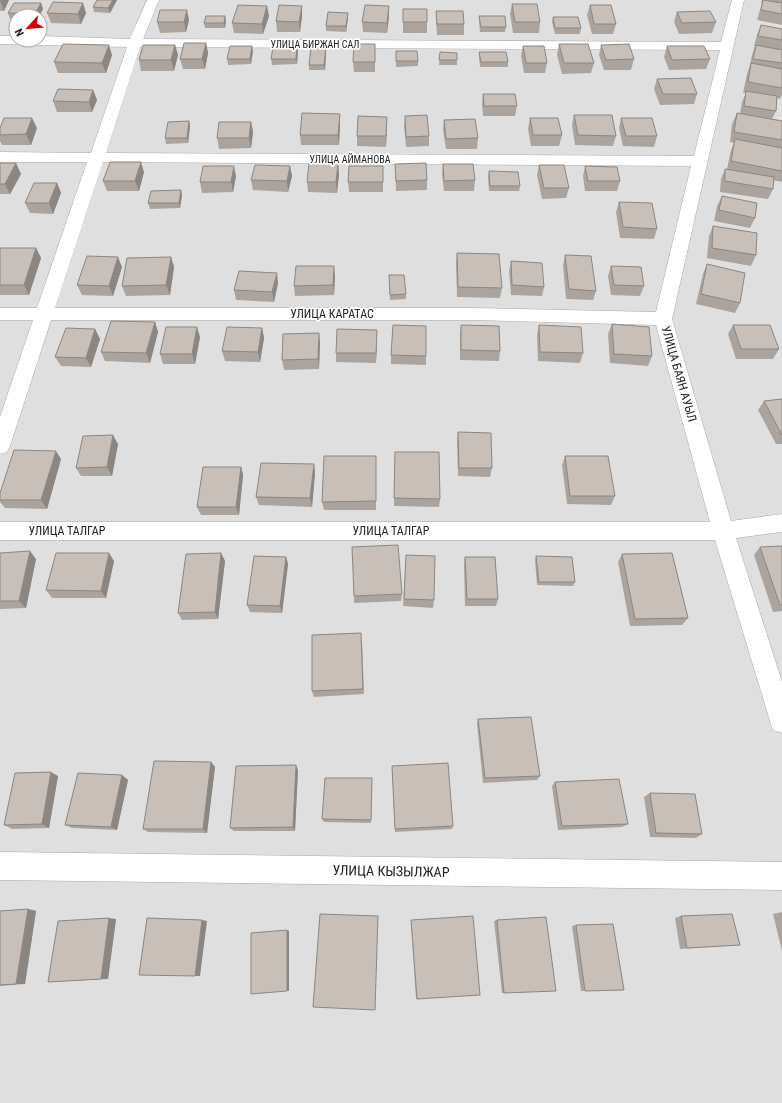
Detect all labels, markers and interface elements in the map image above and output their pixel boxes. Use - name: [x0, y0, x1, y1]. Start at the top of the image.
- north arrow: [8, 8, 48, 48]
- text: N: [12, 26, 27, 38]
- street label: УЛИЦА БИРЖАН САЛ: [270, 39, 360, 50]
- street label: УЛИЦА АЙМАНОВА: [310, 153, 391, 165]
- street label: УЛИЦА КАРАТАС: [290, 307, 374, 321]
- street label: УЛИЦА БАЯН АУЫЛ: [659, 324, 699, 424]
- street label: УЛИЦА ТАЛГАР: [29, 524, 106, 538]
- street label: УЛИЦА ТАЛГАР: [353, 524, 430, 538]
- street label: УЛИЦА КЫЗЫЛЖАР: [332, 862, 450, 880]

